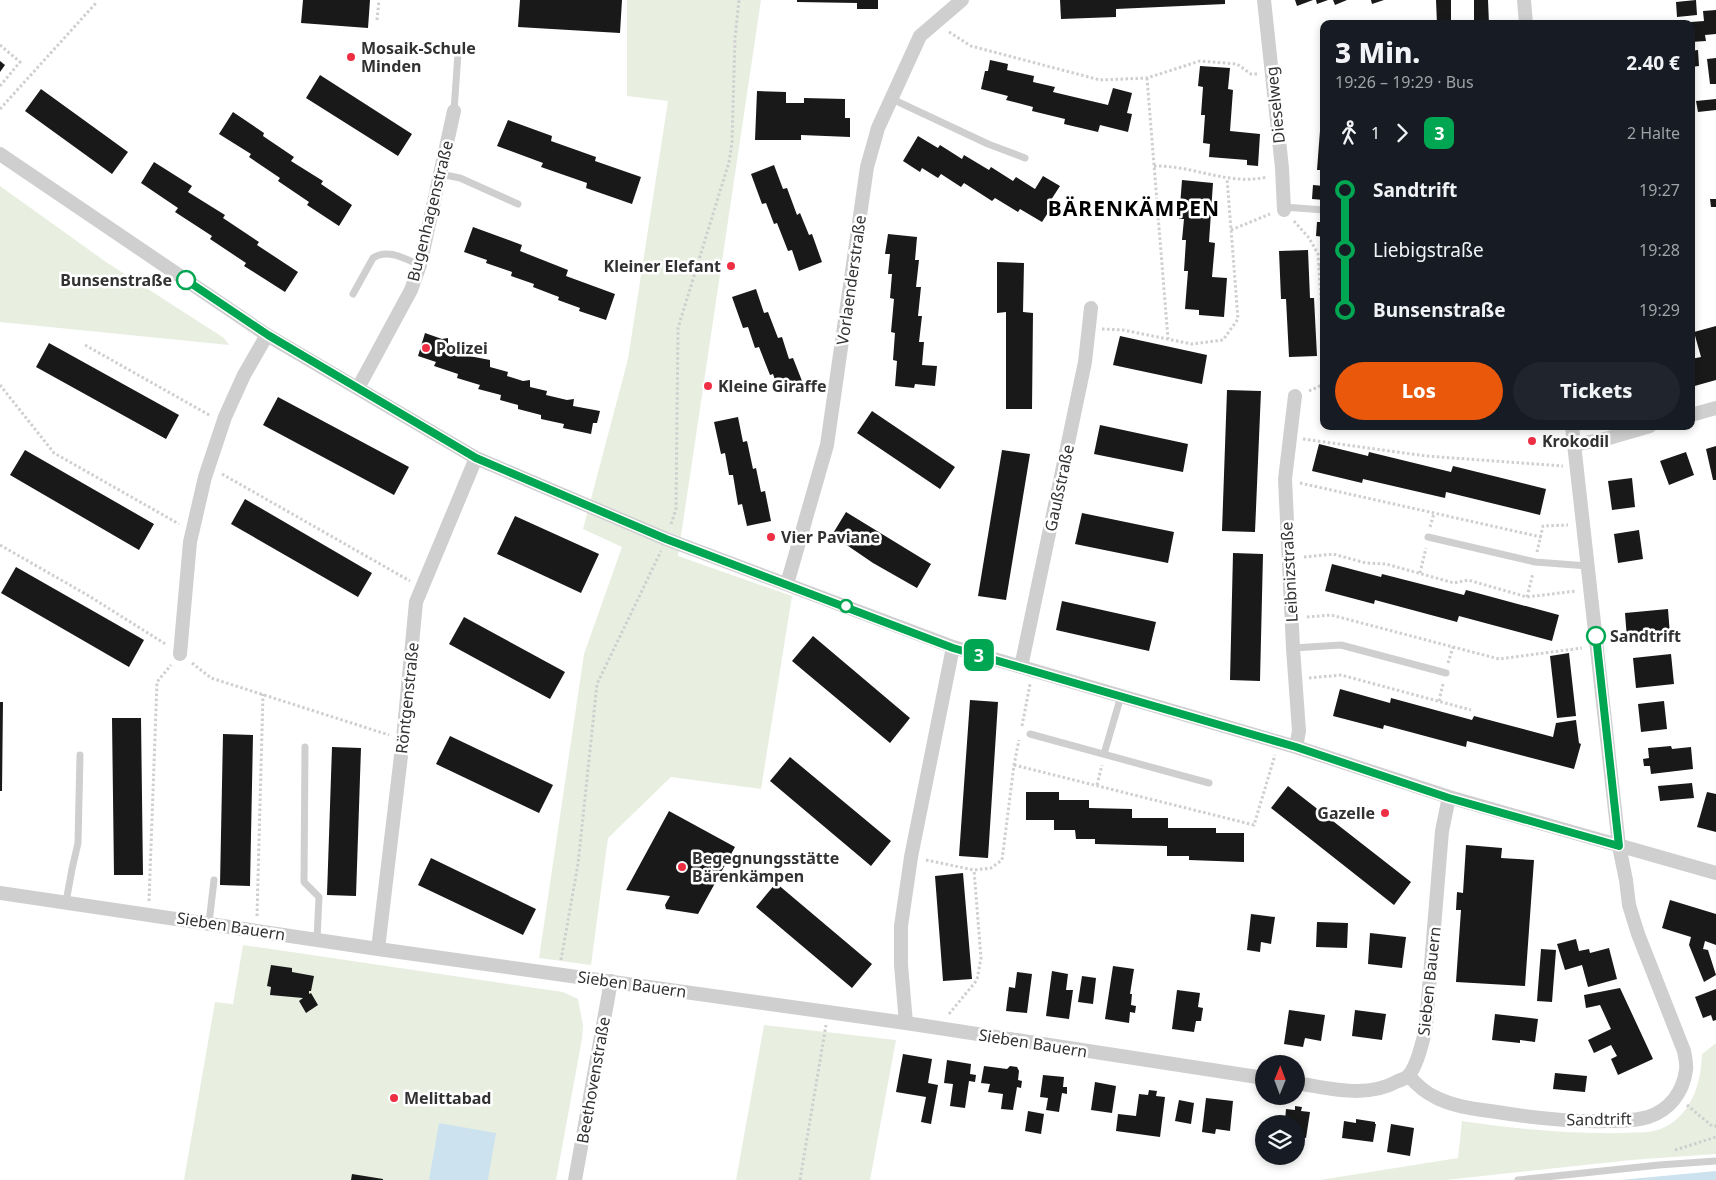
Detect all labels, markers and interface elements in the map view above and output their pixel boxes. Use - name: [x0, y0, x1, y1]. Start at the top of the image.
- text: 3 Min.: [1335, 33, 1420, 71]
- place label: Mosaik-Schule Minden: [361, 37, 476, 77]
- text: 2.40 €: [1626, 50, 1680, 76]
- marker: Mosaik-Schule Minden: [345, 51, 357, 63]
- street label: Dieselweg: [1260, 66, 1290, 144]
- text: 19:26 – 19:29 · Bus: [1335, 71, 1474, 93]
- icon: walk: [1335, 119, 1363, 147]
- icon: forward: [1388, 119, 1416, 147]
- text: 3: [1434, 121, 1444, 145]
- text: 1: [1371, 122, 1380, 144]
- text: 2 Halte: [1627, 122, 1680, 144]
- street label: Bugenhagenstraße: [402, 138, 458, 284]
- text: Sandtrift: [1373, 177, 1457, 203]
- text: 19:27: [1639, 179, 1680, 201]
- district label: BÄRENKÄMPEN: [1048, 194, 1220, 222]
- street label: Vorlaenderstraße: [831, 214, 871, 346]
- text: Liebigstraße: [1373, 237, 1484, 263]
- text: 19:28: [1639, 239, 1680, 261]
- place label: Kleiner Elefant: [604, 255, 721, 277]
- marker: Kleiner Elefant: [725, 260, 737, 272]
- place label: Bunsenstraße: [60, 269, 172, 291]
- marker: Bunsenstraße: [176, 270, 196, 290]
- text: Bunsenstraße: [1373, 297, 1506, 323]
- text: 19:29: [1639, 299, 1680, 321]
- place label: Polizei: [436, 337, 488, 359]
- marker: Polizei: [420, 342, 432, 354]
- button: Los: [1335, 362, 1503, 420]
- button: Tickets: [1513, 362, 1680, 420]
- place label: Kleine Giraffe: [718, 375, 827, 397]
- marker: Kleine Giraffe: [702, 380, 714, 392]
- place label: Krokodil: [1542, 430, 1609, 452]
- marker: Krokodil: [1526, 435, 1538, 447]
- street label: Gaußstraße: [1039, 442, 1079, 534]
- street label: Leibnizstraße: [1275, 521, 1303, 623]
- place label: Vier Paviane: [781, 526, 880, 548]
- marker: Vier Paviane: [765, 531, 777, 543]
- unlabelled marker: [839, 599, 853, 613]
- place label: Sandtrift: [1610, 625, 1681, 647]
- marker: Sandtrift: [1586, 626, 1606, 646]
- line badge: 3: [963, 639, 995, 671]
- street label: Röntgenstraße: [390, 641, 424, 755]
- text: 3: [974, 643, 984, 667]
- place label: Gazelle: [1317, 802, 1375, 824]
- marker: Gazelle: [1379, 807, 1391, 819]
- place label: Begegnungsstätte Bärenkämpen: [692, 847, 839, 887]
- marker: Begegnungsstätte Bärenkämpen: [676, 861, 688, 873]
- street label: Sieben Bauern: [175, 907, 287, 945]
- street label: Sieben Bauern: [1412, 925, 1446, 1037]
- street label: Sieben Bauern: [576, 965, 688, 1003]
- street label: Beethovenstraße: [571, 1015, 615, 1145]
- street label: Sieben Bauern: [977, 1024, 1089, 1062]
- north arrow: [1255, 1055, 1305, 1105]
- map controls: [1255, 1055, 1305, 1165]
- place label: Melittabad: [404, 1087, 491, 1109]
- marker: Melittabad: [388, 1092, 400, 1104]
- street label: Sandtrift: [1566, 1107, 1632, 1131]
- button: layers: [1255, 1115, 1305, 1165]

